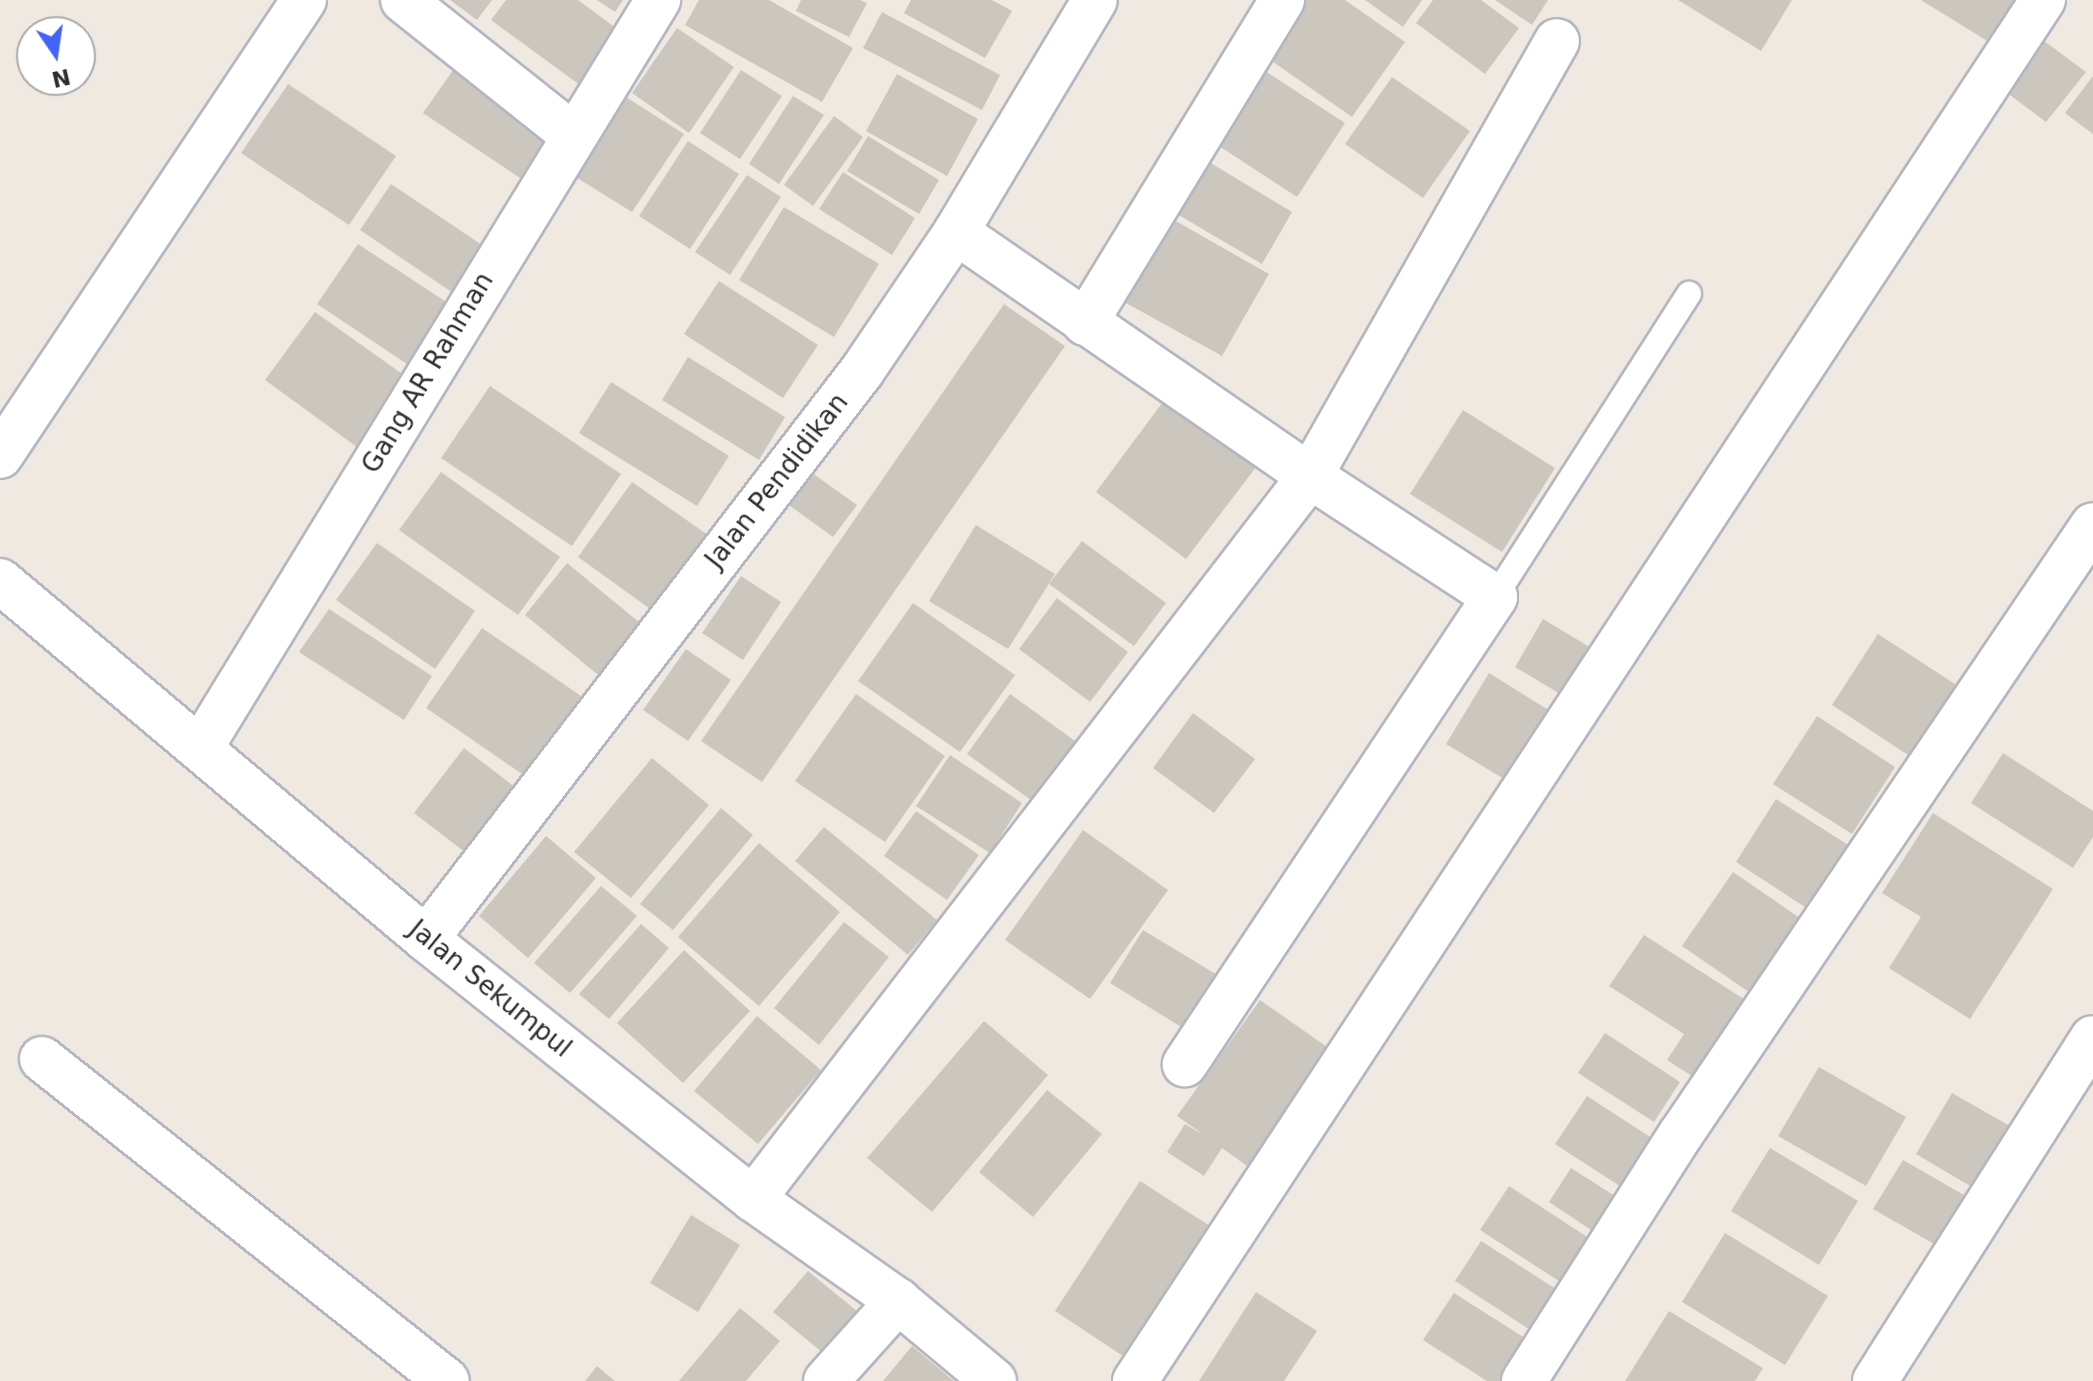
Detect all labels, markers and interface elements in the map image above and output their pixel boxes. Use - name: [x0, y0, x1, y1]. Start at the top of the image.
- north arrow: [16, 16, 96, 96]
- text: N: [49, 64, 73, 92]
- street label: Gang AR Rahman: [356, 267, 500, 479]
- street label: Jalan Pendidikan: [699, 387, 855, 575]
- street label: Jalan Sekumpul: [402, 914, 578, 1064]

